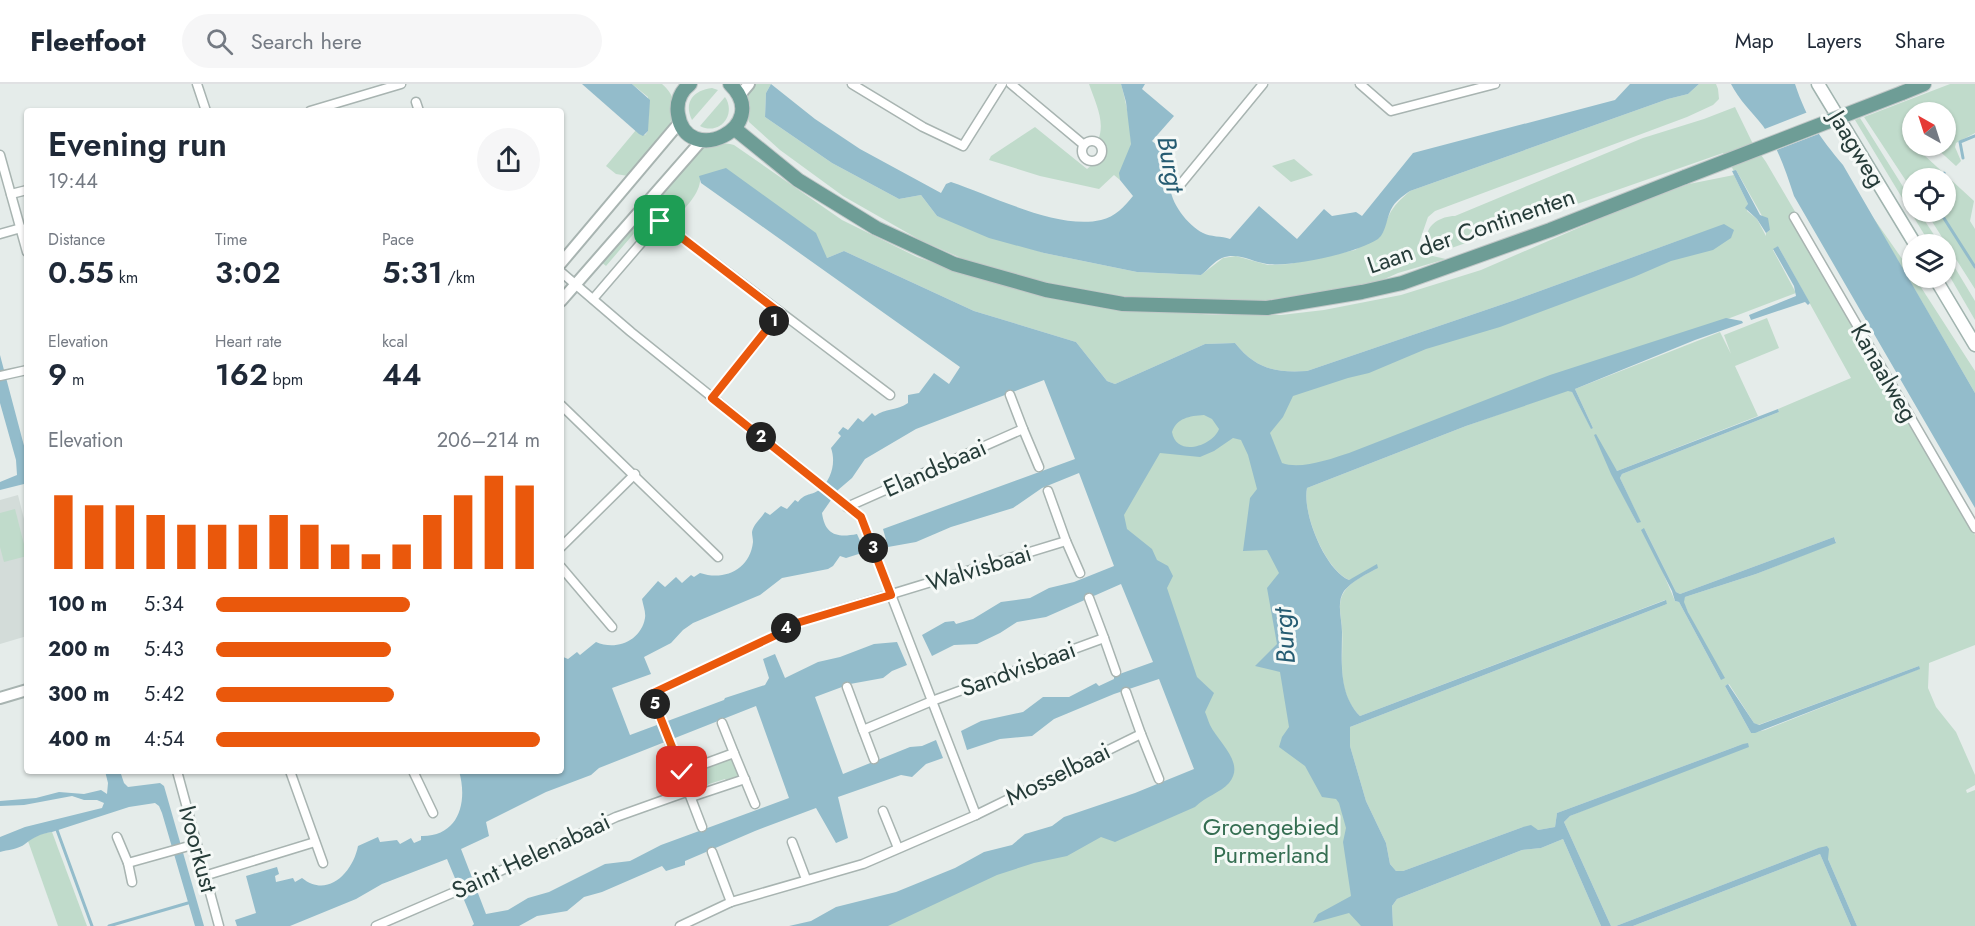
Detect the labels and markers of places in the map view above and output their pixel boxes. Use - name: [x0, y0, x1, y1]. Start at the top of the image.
- pin: [634, 195, 685, 246]
- pin: 1: [759, 306, 789, 336]
- pin: 2: [746, 422, 776, 452]
- pin: 3: [858, 533, 888, 563]
- pin: 4: [771, 613, 801, 643]
- pin: 5: [640, 689, 670, 719]
- pin: [656, 746, 707, 797]

